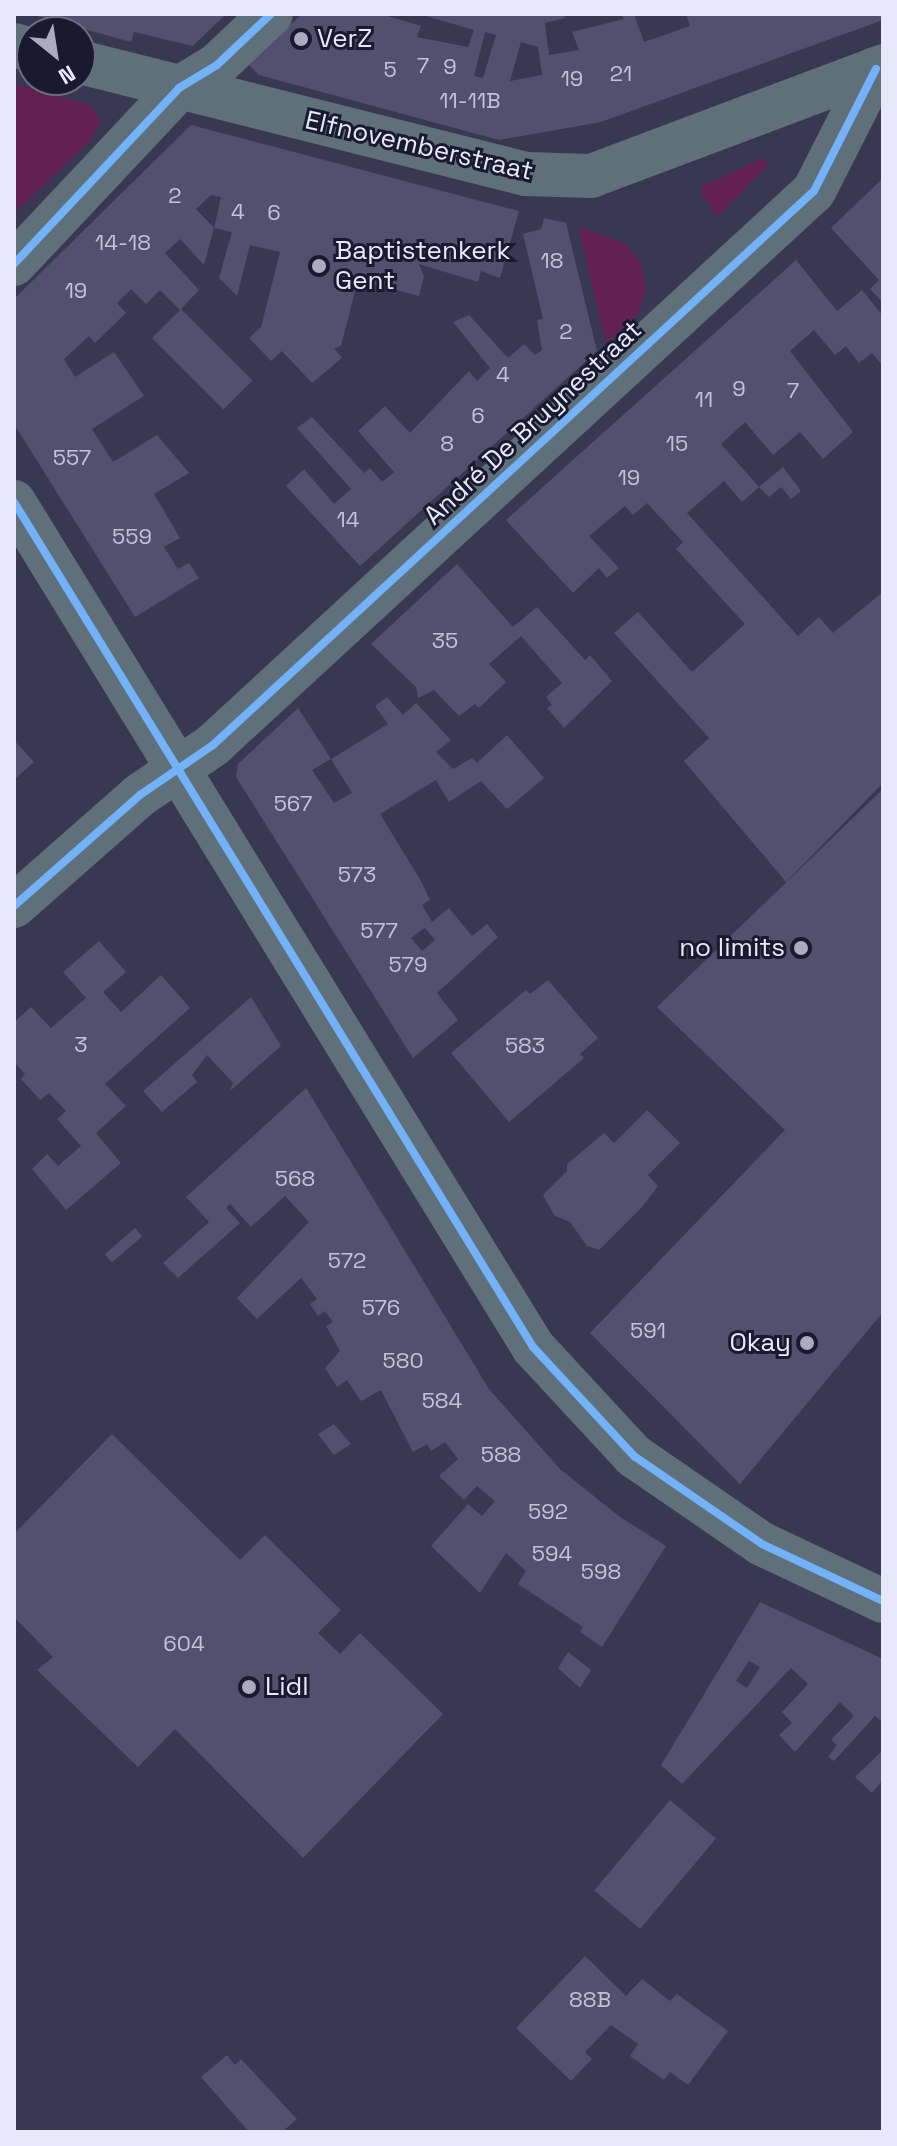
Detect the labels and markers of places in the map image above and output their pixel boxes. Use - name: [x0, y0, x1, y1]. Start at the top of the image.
- place label: VerZ: [317, 23, 372, 55]
- marker: VerZ: [292, 30, 310, 48]
- place label: Baptistenkerk Gent: [335, 235, 510, 296]
- marker: Baptistenkerk Gent: [310, 257, 328, 275]
- place label: no limits: [679, 932, 785, 964]
- marker: no limits: [792, 939, 810, 957]
- place label: Okay: [729, 1327, 791, 1359]
- marker: Okay: [798, 1334, 816, 1352]
- place label: Lidl: [265, 1671, 309, 1703]
- marker: Lidl: [240, 1678, 258, 1696]

